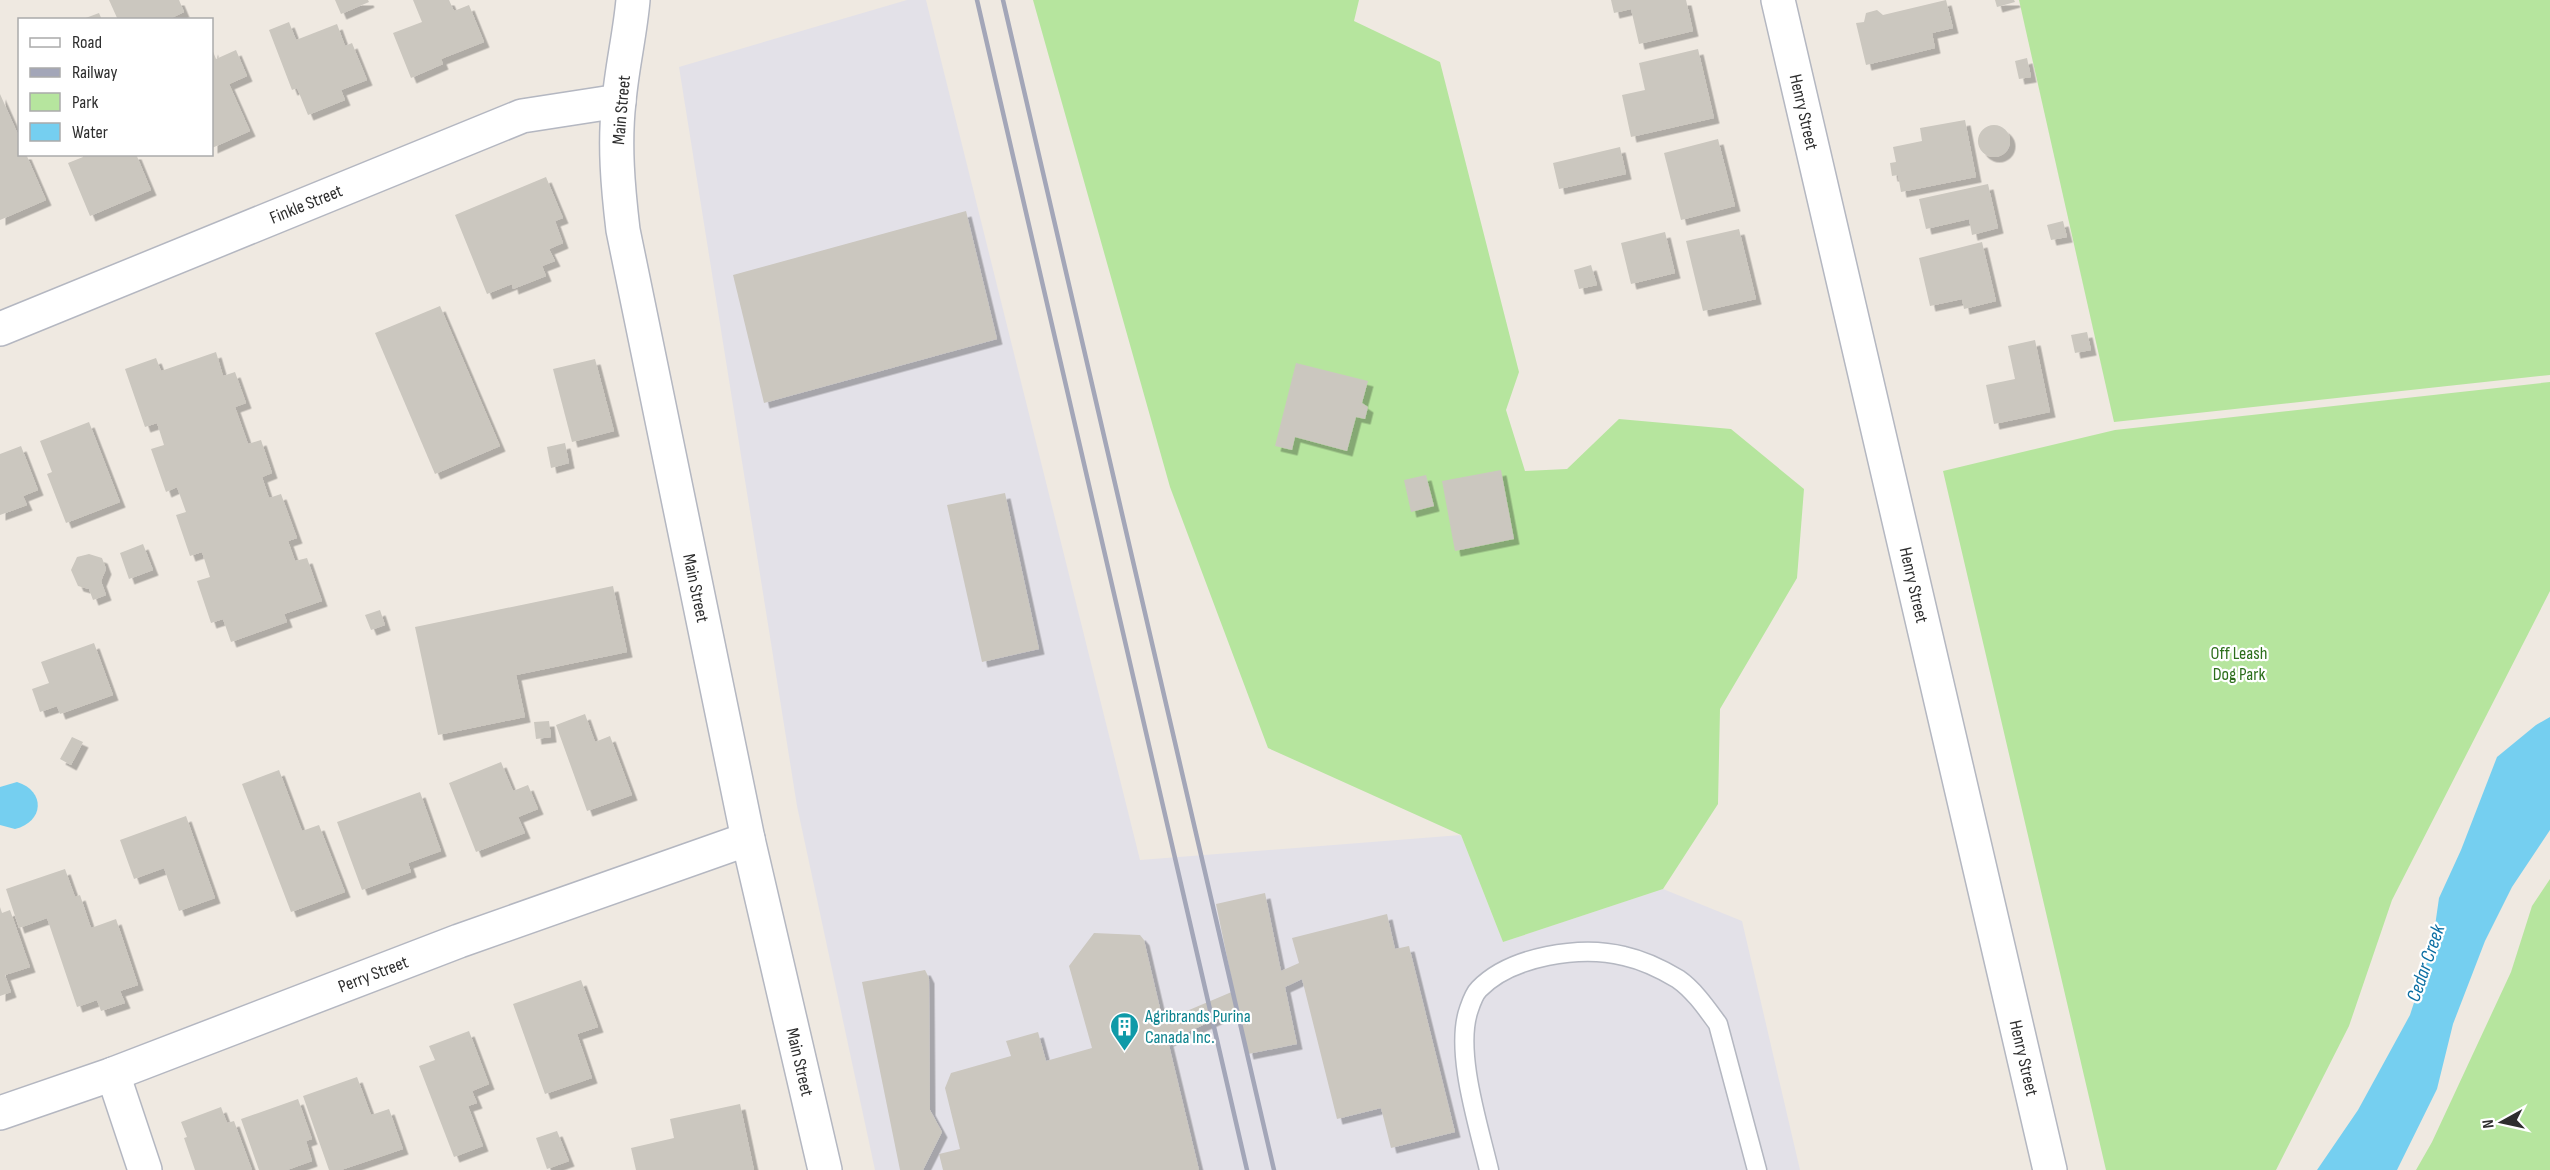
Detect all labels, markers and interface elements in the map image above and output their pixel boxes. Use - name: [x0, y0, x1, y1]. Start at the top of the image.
- legend: [18, 18, 213, 156]
- text: Road: [72, 32, 102, 53]
- text: Railway: [72, 62, 117, 83]
- street label: Henry Street: [1785, 72, 1823, 153]
- street label: Main Street: [608, 74, 635, 146]
- text: Park: [72, 92, 98, 113]
- text: Water: [72, 122, 108, 143]
- street label: Finkle Street: [267, 180, 346, 229]
- street label: Henry Street: [1895, 545, 1933, 626]
- street label: Main Street: [678, 552, 713, 625]
- park label: Off Leash Dog Park: [2211, 643, 2267, 685]
- water label: Cedar Creek: [2402, 921, 2450, 1005]
- street label: Perry Street: [335, 951, 412, 997]
- place label: Agribrands Purina Canada Inc.: [1144, 1006, 1251, 1048]
- building icon: Agribrands Purina Canada Inc.: [1108, 1010, 1140, 1052]
- street label: Henry Street: [2005, 1018, 2043, 1099]
- street label: Main Street: [781, 1026, 818, 1099]
- north arrow: [2472, 1092, 2532, 1152]
- text: N: [2479, 1118, 2499, 1129]

